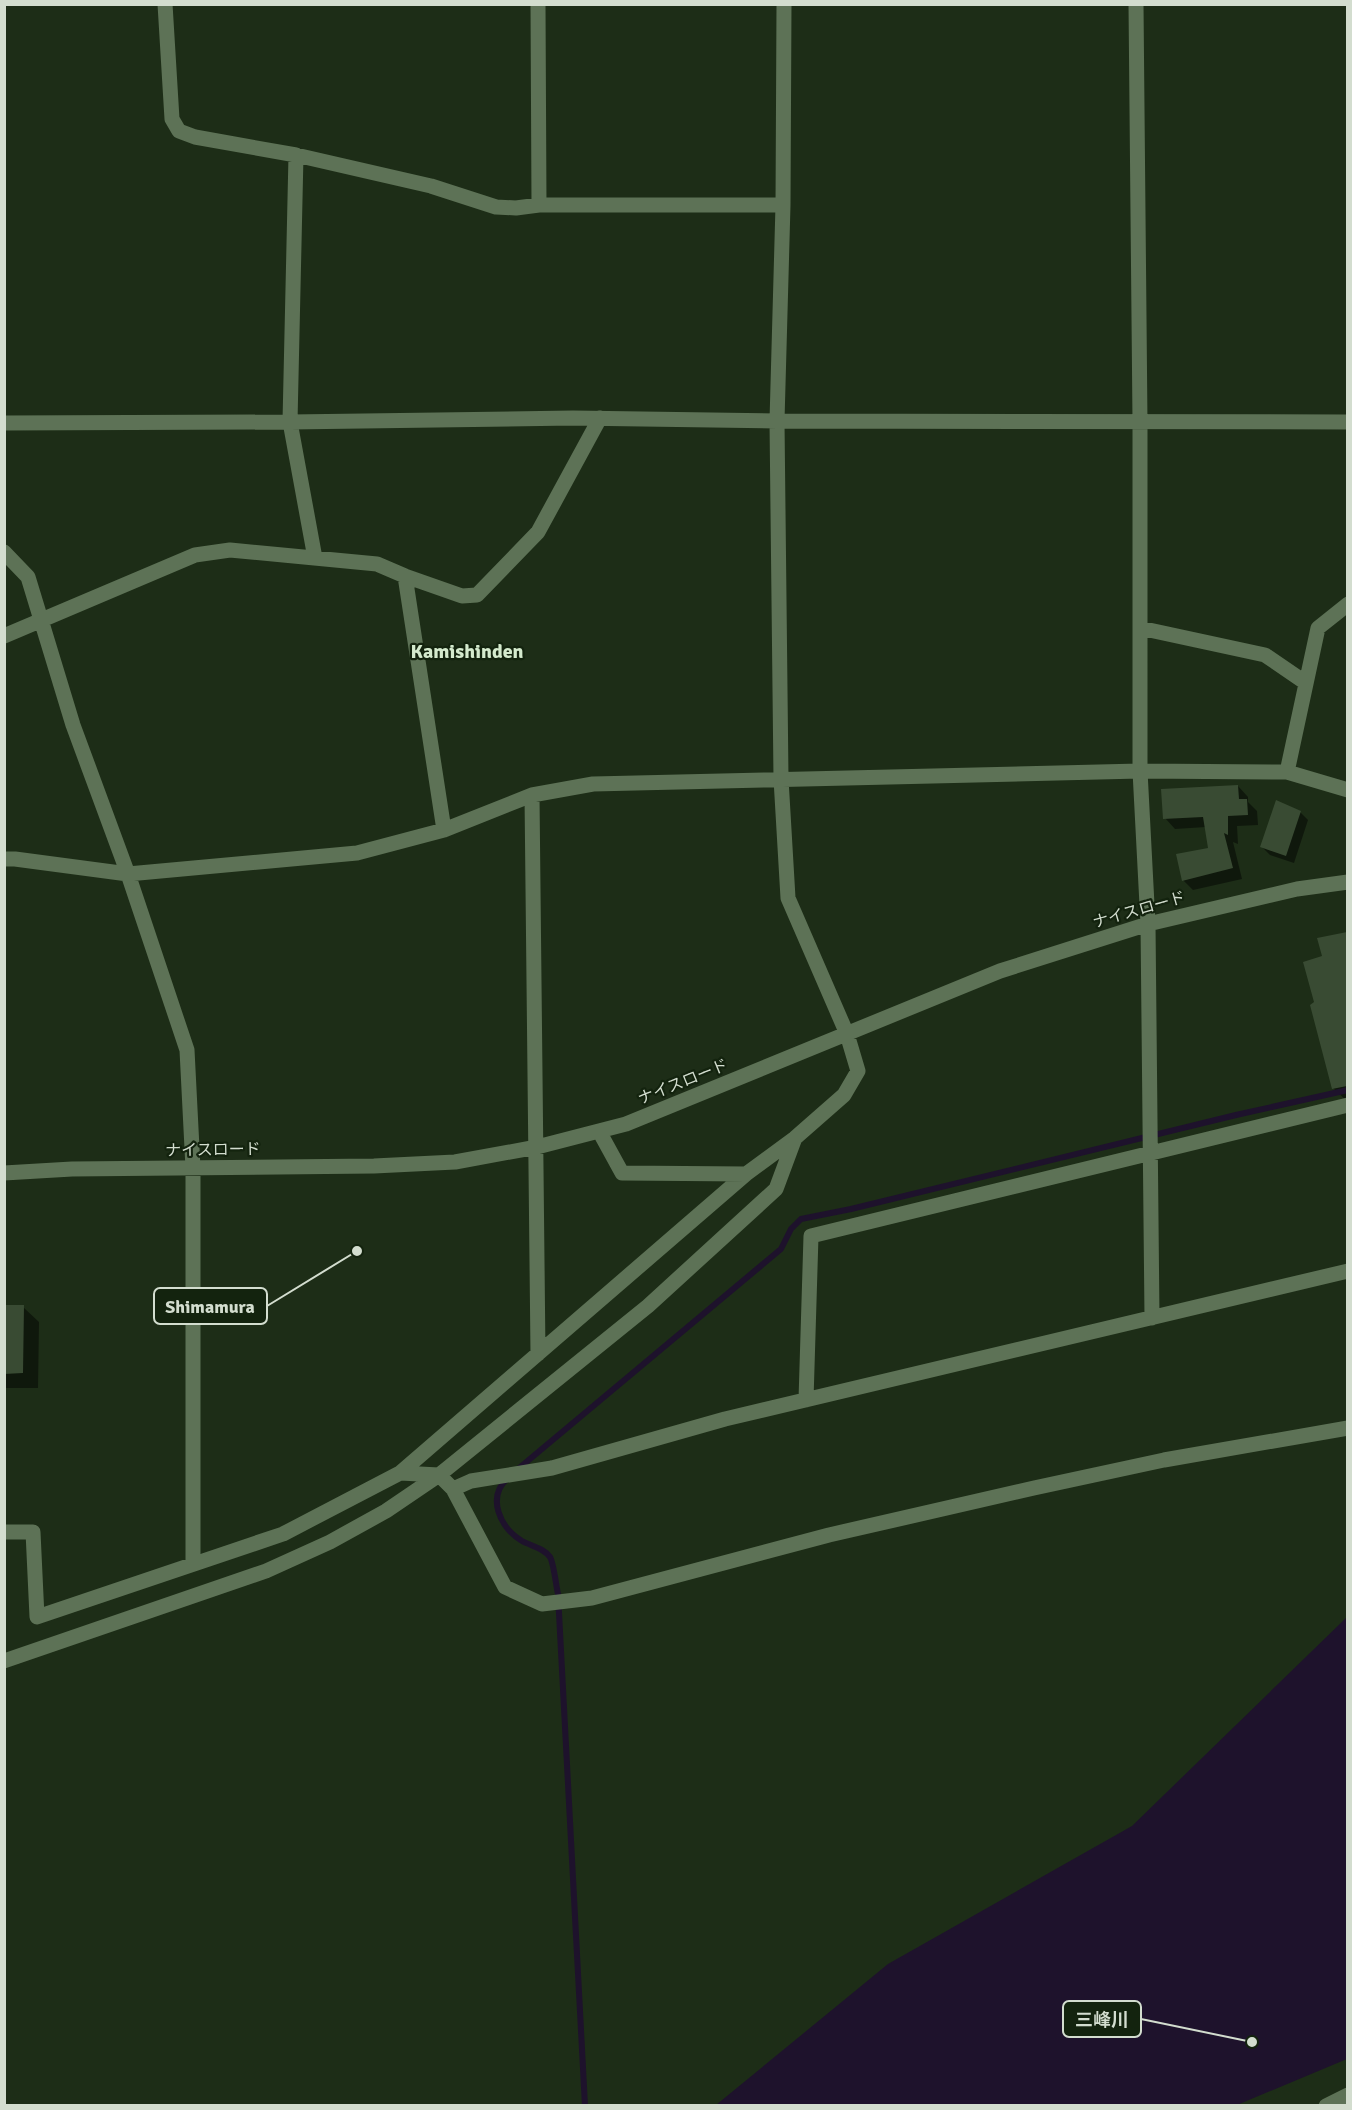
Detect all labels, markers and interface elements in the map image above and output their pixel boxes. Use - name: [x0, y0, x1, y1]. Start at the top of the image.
- district label: Kamishinden: [410, 639, 524, 664]
- street label: ナイスロード: [1090, 887, 1188, 933]
- street label: ナイスロード: [635, 1055, 731, 1109]
- street label: ナイスロード: [165, 1139, 261, 1161]
- callout: Shimamura: [154, 1288, 267, 1324]
- text: Shimamura: [165, 1296, 255, 1318]
- callout: 三峰川: [1063, 2001, 1141, 2037]
- text: 三峰川: [1075, 2009, 1129, 2031]

